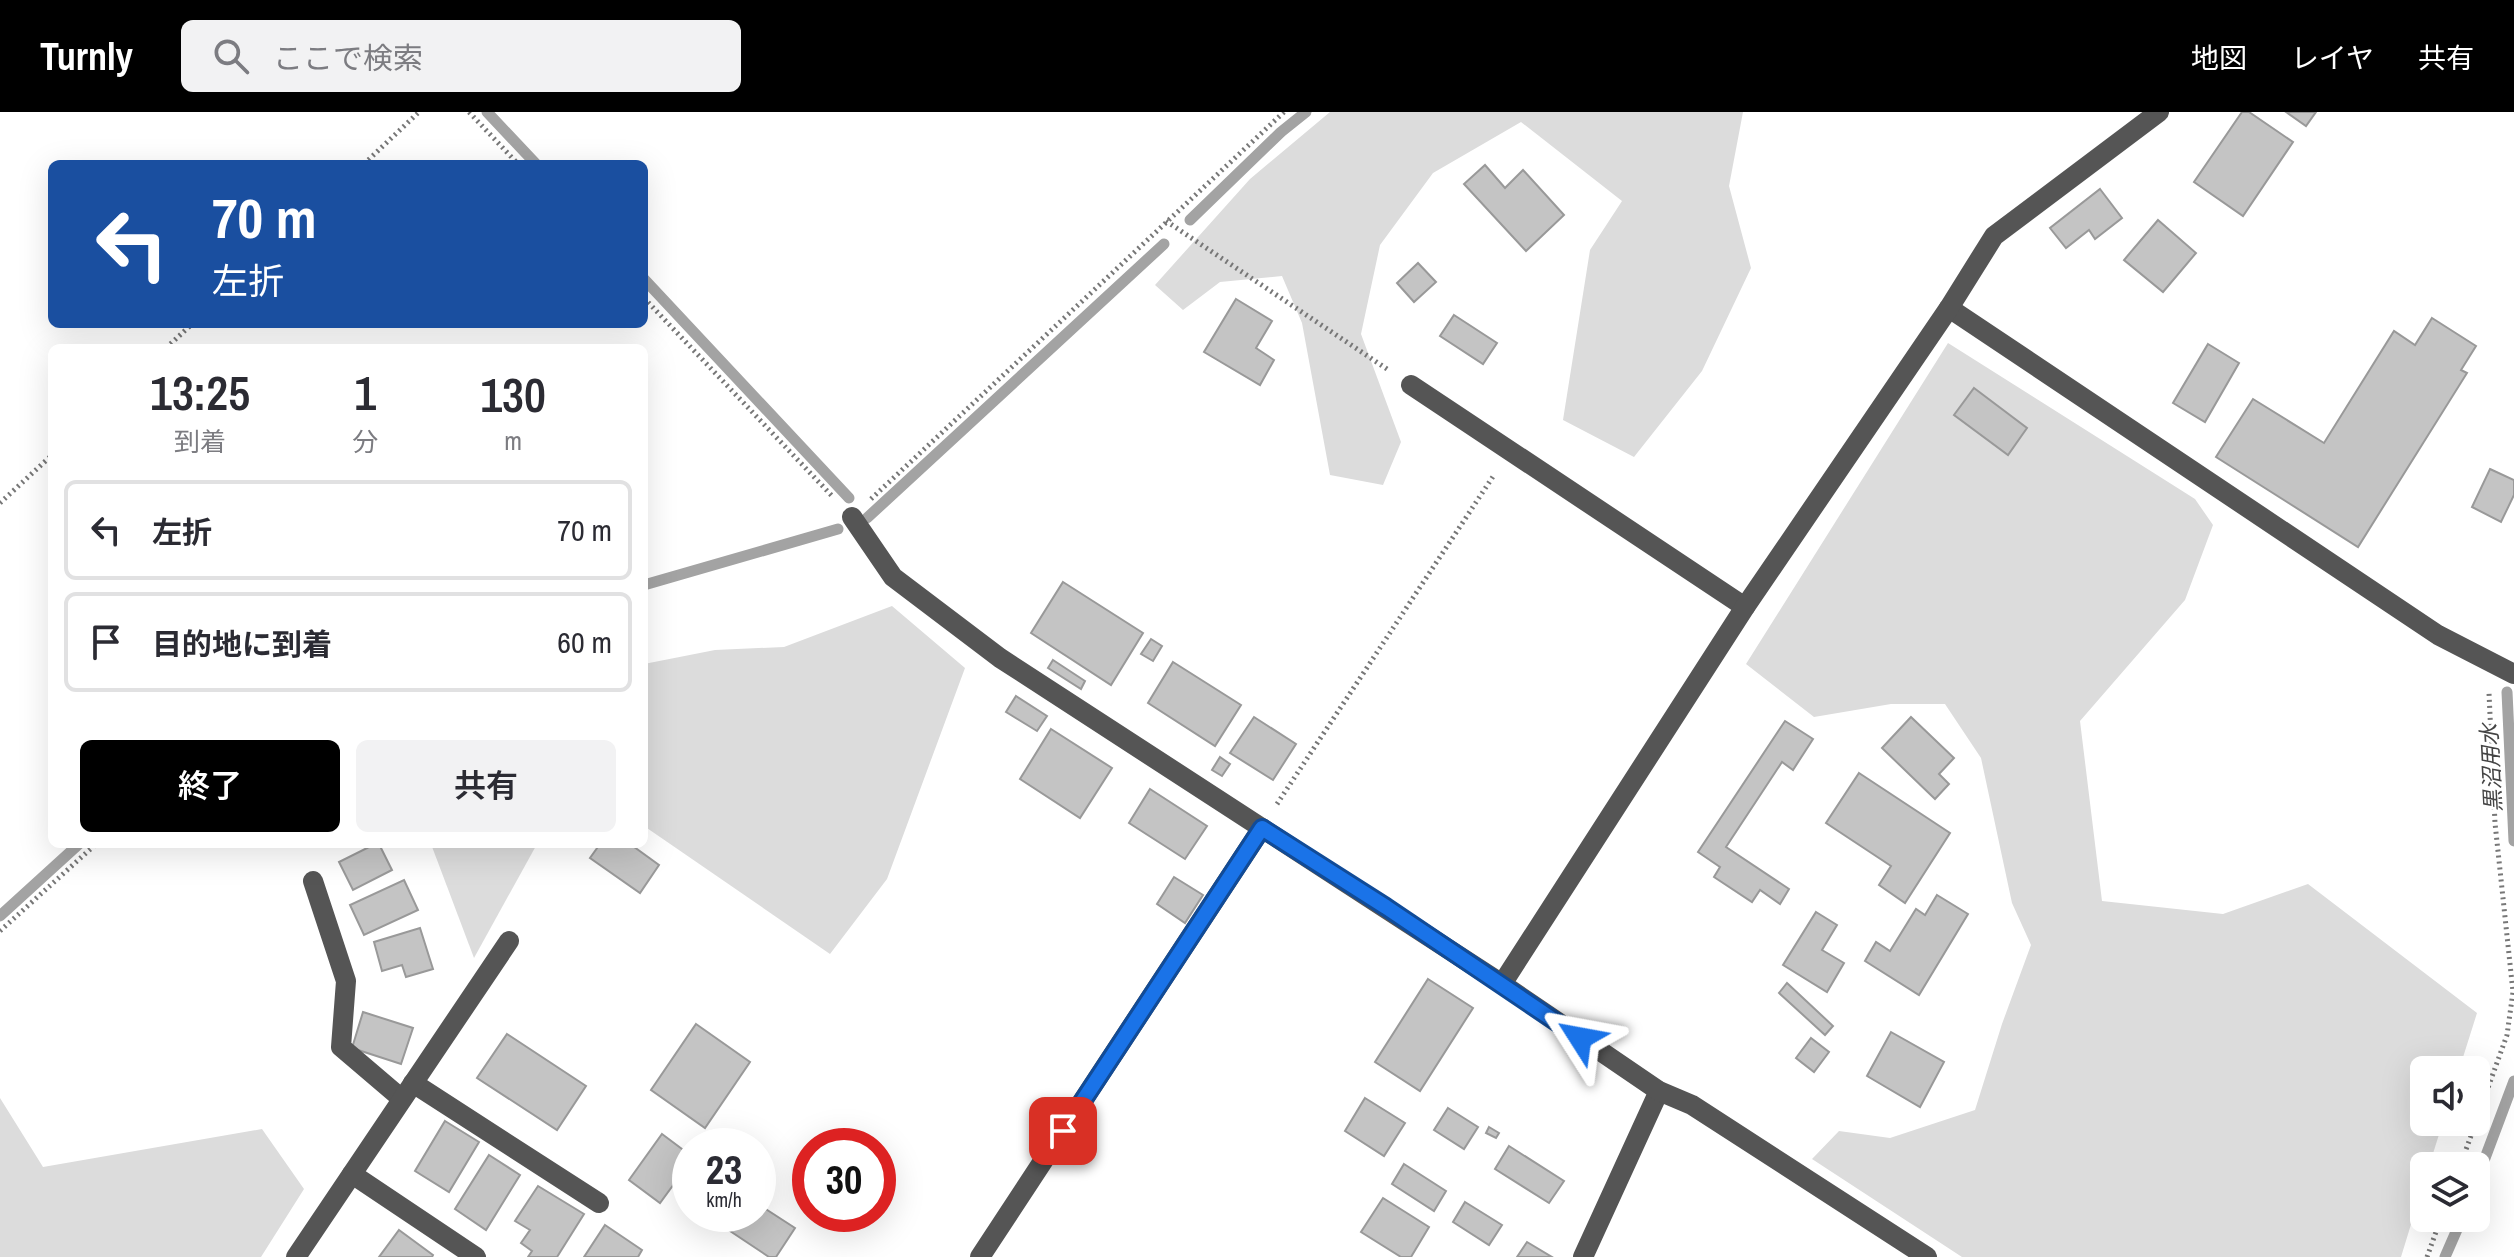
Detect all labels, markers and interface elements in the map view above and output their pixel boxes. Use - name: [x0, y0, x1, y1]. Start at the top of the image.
- search box: [181, 20, 741, 92]
- text: Turnly: [40, 31, 133, 82]
- icon: search: [209, 34, 253, 78]
- text: ここで検索: [273, 38, 423, 78]
- text: 地図: [2191, 39, 2247, 77]
- text: レイヤ: [2291, 39, 2374, 77]
- text: 共有: [2418, 39, 2474, 77]
- text: 70 m: [212, 180, 317, 255]
- icon: left: [80, 192, 184, 296]
- text: 左折: [212, 257, 284, 305]
- text: 13:25: [150, 360, 250, 425]
- text: 1: [354, 360, 376, 425]
- text: 130: [480, 362, 546, 427]
- text: m: [504, 423, 522, 458]
- text: 到着: [174, 424, 226, 459]
- text: 分: [352, 424, 378, 459]
- icon: left: [84, 508, 128, 552]
- text: 70 m: [557, 510, 612, 550]
- text: 左折: [152, 512, 212, 552]
- icon: arrive: [84, 620, 128, 664]
- text: 60 m: [557, 622, 612, 662]
- text: 目的地に到着: [152, 624, 332, 664]
- water label: 黒沼用水: [2474, 721, 2508, 813]
- button: 終了: [80, 740, 340, 832]
- button: 共有: [356, 740, 616, 832]
- position arrow: [1538, 996, 1622, 1080]
- map controls: [2410, 1056, 2490, 1232]
- button: sound: [2410, 1056, 2490, 1136]
- pin: [1029, 1097, 1097, 1165]
- icon: arrive: [1041, 1109, 1085, 1153]
- speed limit sign: 30: [792, 1128, 896, 1232]
- text: 23: [706, 1143, 742, 1196]
- button: layers: [2410, 1152, 2490, 1232]
- text: km/h: [706, 1186, 742, 1213]

